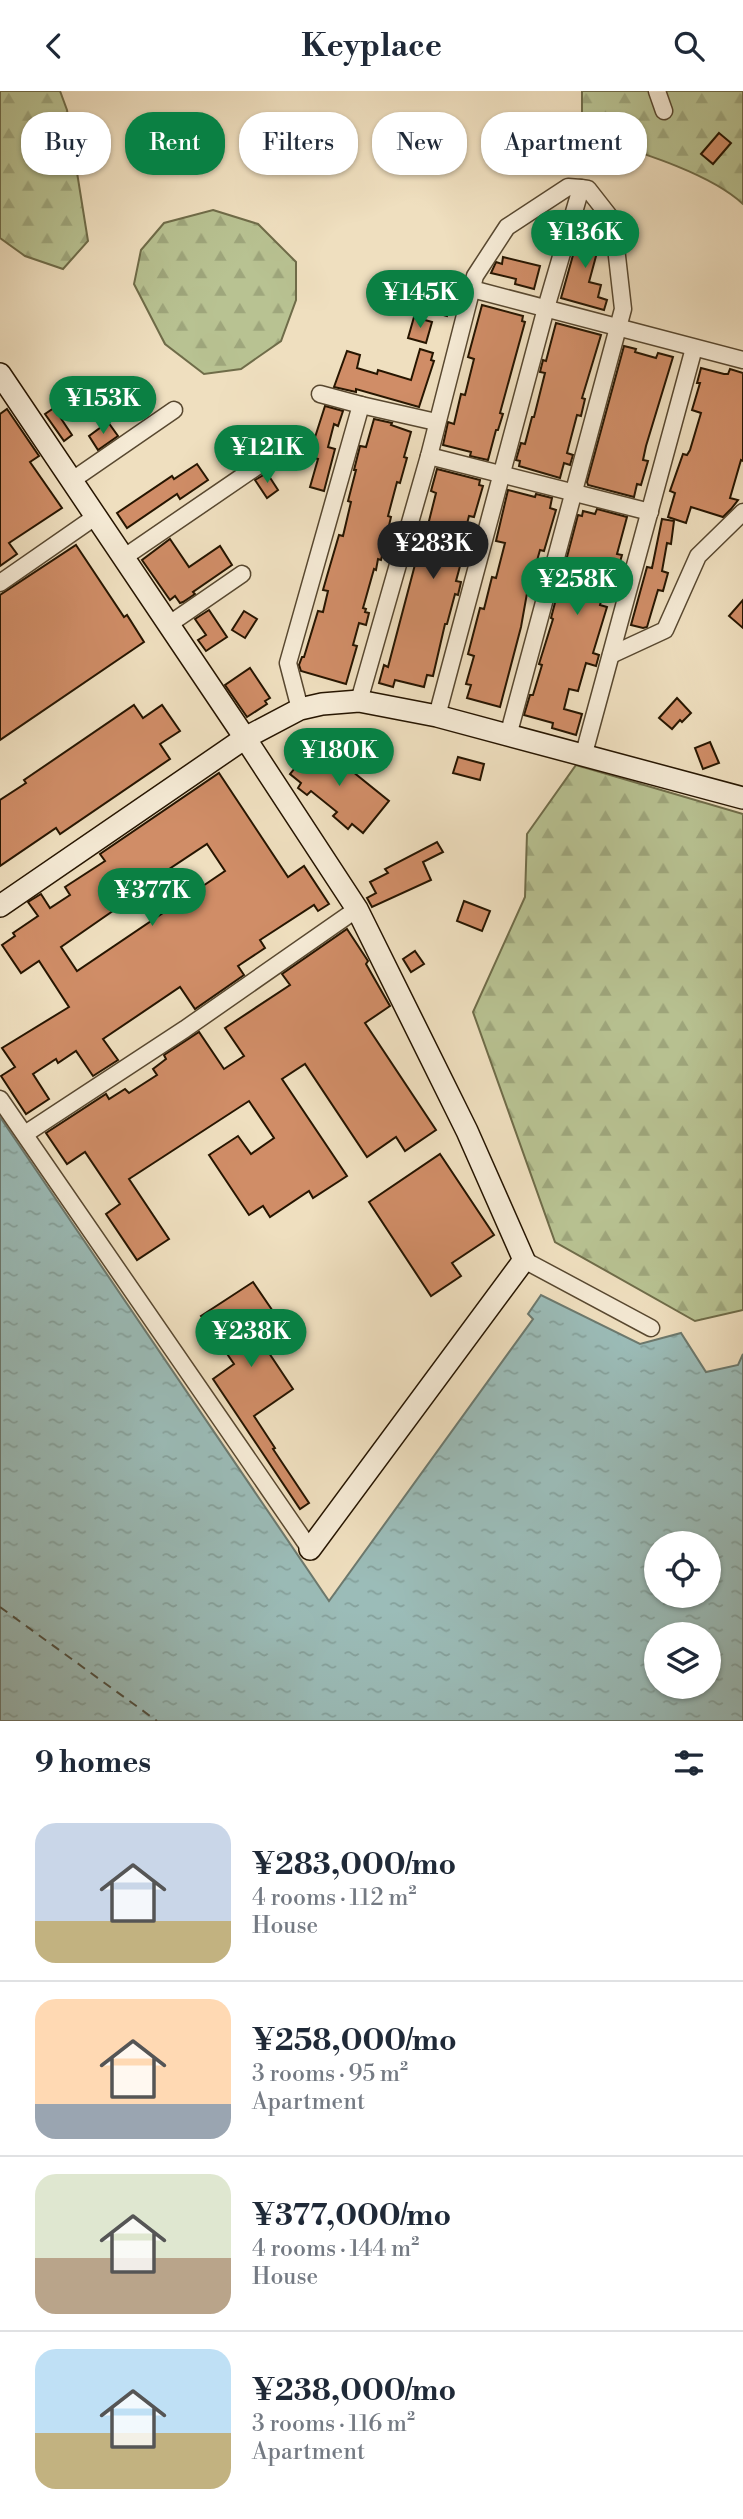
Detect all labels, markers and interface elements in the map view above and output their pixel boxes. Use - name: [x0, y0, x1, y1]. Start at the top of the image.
- text: Keyplace: [301, 26, 442, 66]
- icon: back: [35, 27, 73, 65]
- icon: search: [670, 27, 708, 65]
- chip: Buy: [21, 112, 111, 175]
- chip: Rent: [125, 112, 225, 175]
- chip: Filters: [239, 112, 358, 175]
- chip: New: [372, 112, 467, 175]
- chip: Apartment: [481, 112, 647, 175]
- pin: ¥136K: [536, 211, 634, 270]
- text: ¥136K: [547, 219, 623, 247]
- pin: ¥145K: [371, 271, 469, 330]
- text: ¥145K: [382, 279, 458, 307]
- pin: ¥153K: [54, 377, 152, 436]
- text: ¥153K: [65, 385, 141, 413]
- pin: ¥121K: [218, 425, 316, 485]
- text: ¥121K: [230, 434, 304, 462]
- pin: ¥283K: [384, 521, 482, 581]
- text: ¥283K: [393, 530, 473, 558]
- pin: ¥258K: [528, 557, 626, 617]
- text: ¥258K: [537, 566, 617, 594]
- pin: ¥180K: [290, 729, 388, 788]
- text: ¥180K: [300, 737, 378, 765]
- pin: ¥377K: [103, 869, 201, 928]
- text: ¥377K: [114, 877, 190, 905]
- pin: ¥238K: [202, 1309, 300, 1369]
- text: ¥238K: [211, 1318, 291, 1346]
- map controls: [644, 1531, 721, 1699]
- button: locate: [644, 1531, 721, 1608]
- button: layers: [644, 1622, 721, 1699]
- text: 9 homes: [35, 1744, 151, 1782]
- icon: filters: [670, 1744, 708, 1782]
- text: ¥283,000/mo: [252, 1846, 456, 1884]
- icon: home: [91, 1851, 175, 1935]
- text: 4 rooms · 112 m²: [252, 1884, 417, 1912]
- text: House: [252, 1912, 318, 1940]
- text: ¥258,000/mo: [252, 2022, 457, 2060]
- icon: home: [91, 2027, 175, 2111]
- text: 3 rooms · 95 m²: [252, 2060, 408, 2088]
- text: Apartment: [252, 2088, 365, 2116]
- text: ¥377,000/mo: [252, 2197, 451, 2235]
- icon: home: [91, 2202, 175, 2286]
- text: 4 rooms · 144 m²: [252, 2235, 419, 2263]
- text: House: [252, 2263, 318, 2291]
- text: ¥238,000/mo: [252, 2372, 456, 2410]
- icon: home: [91, 2377, 175, 2461]
- text: 3 rooms · 116 m²: [252, 2410, 415, 2438]
- text: Apartment: [252, 2438, 365, 2466]

